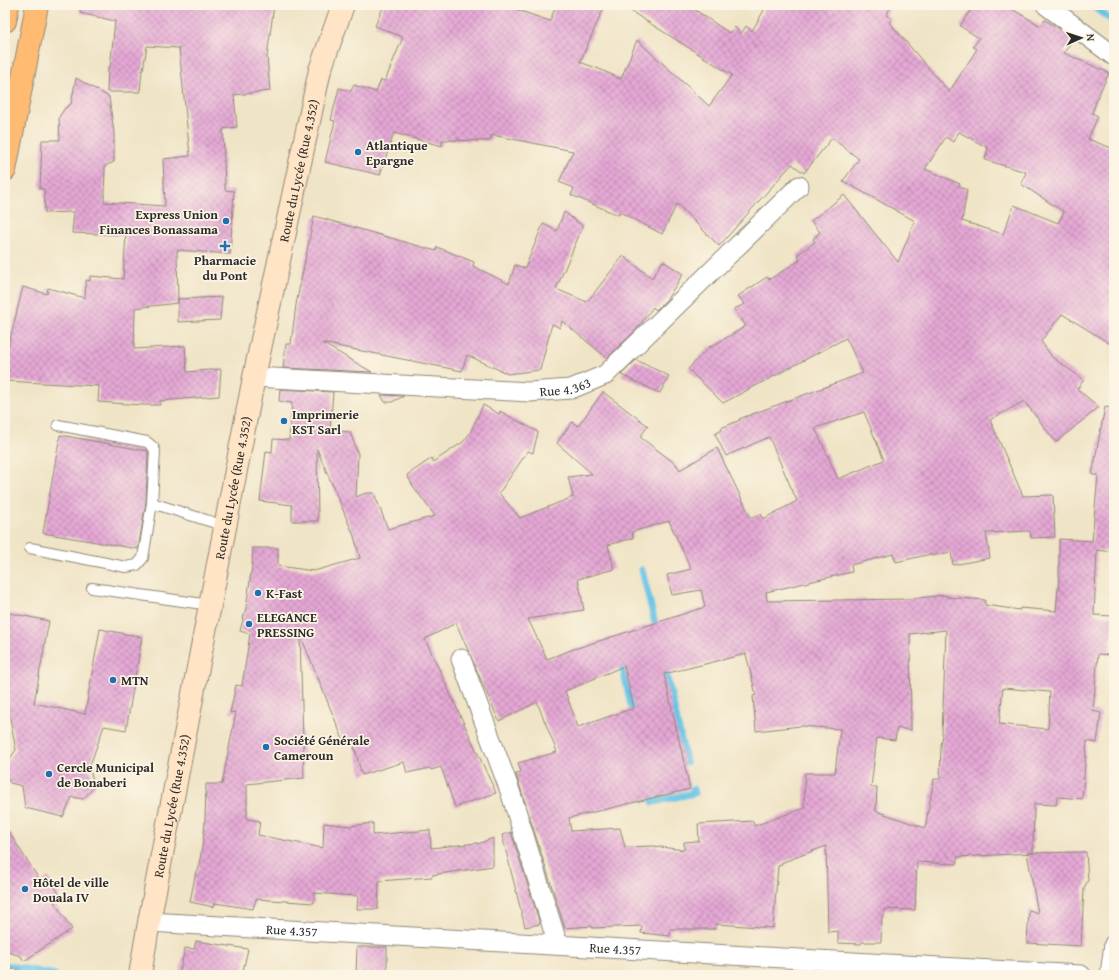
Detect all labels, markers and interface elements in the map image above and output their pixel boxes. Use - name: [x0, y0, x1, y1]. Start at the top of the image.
- north arrow: [1061, 18, 1101, 58]
- text: N: [1083, 33, 1099, 42]
- street label: Route du Lycée (Rue 4.352): [274, 98, 323, 244]
- place label: Atlantique Epargne: [366, 136, 428, 170]
- marker: Atlantique Epargne: [353, 147, 363, 157]
- place label: Express Union Finances Bonassama: [99, 205, 218, 239]
- marker: Express Union Finances Bonassama: [221, 216, 231, 226]
- marker: Pharmacie du Pont: [220, 241, 230, 251]
- place label: Pharmacie du Pont: [194, 251, 256, 285]
- street label: Rue 4.363: [539, 373, 594, 401]
- place label: Imprimerie KST Sarl: [292, 405, 359, 439]
- street label: Route du Lycée (Rue 4.352): [210, 415, 256, 561]
- marker: Imprimerie KST Sarl: [279, 416, 289, 426]
- place label: K-Fast: [266, 584, 302, 603]
- marker: K-Fast: [253, 588, 263, 598]
- place label: ELEGANCE PRESSING: [257, 608, 317, 642]
- marker: ELEGANCE PRESSING: [244, 619, 254, 629]
- place label: MTN: [121, 671, 149, 690]
- marker: MTN: [108, 675, 118, 685]
- place label: Société Générale Cameroun: [274, 731, 370, 765]
- street label: Route du Lycée (Rue 4.352): [149, 733, 195, 879]
- marker: Société Générale Cameroun: [261, 742, 271, 752]
- place label: Cercle Municipal de Bonaberi: [57, 758, 154, 792]
- marker: Cercle Municipal de Bonaberi: [44, 769, 54, 779]
- place label: Hôtel de ville Douala IV: [33, 873, 109, 907]
- marker: Hôtel de ville Douala IV: [20, 884, 30, 894]
- street label: Rue 4.357: [265, 920, 318, 942]
- street label: Rue 4.357: [589, 938, 642, 960]

